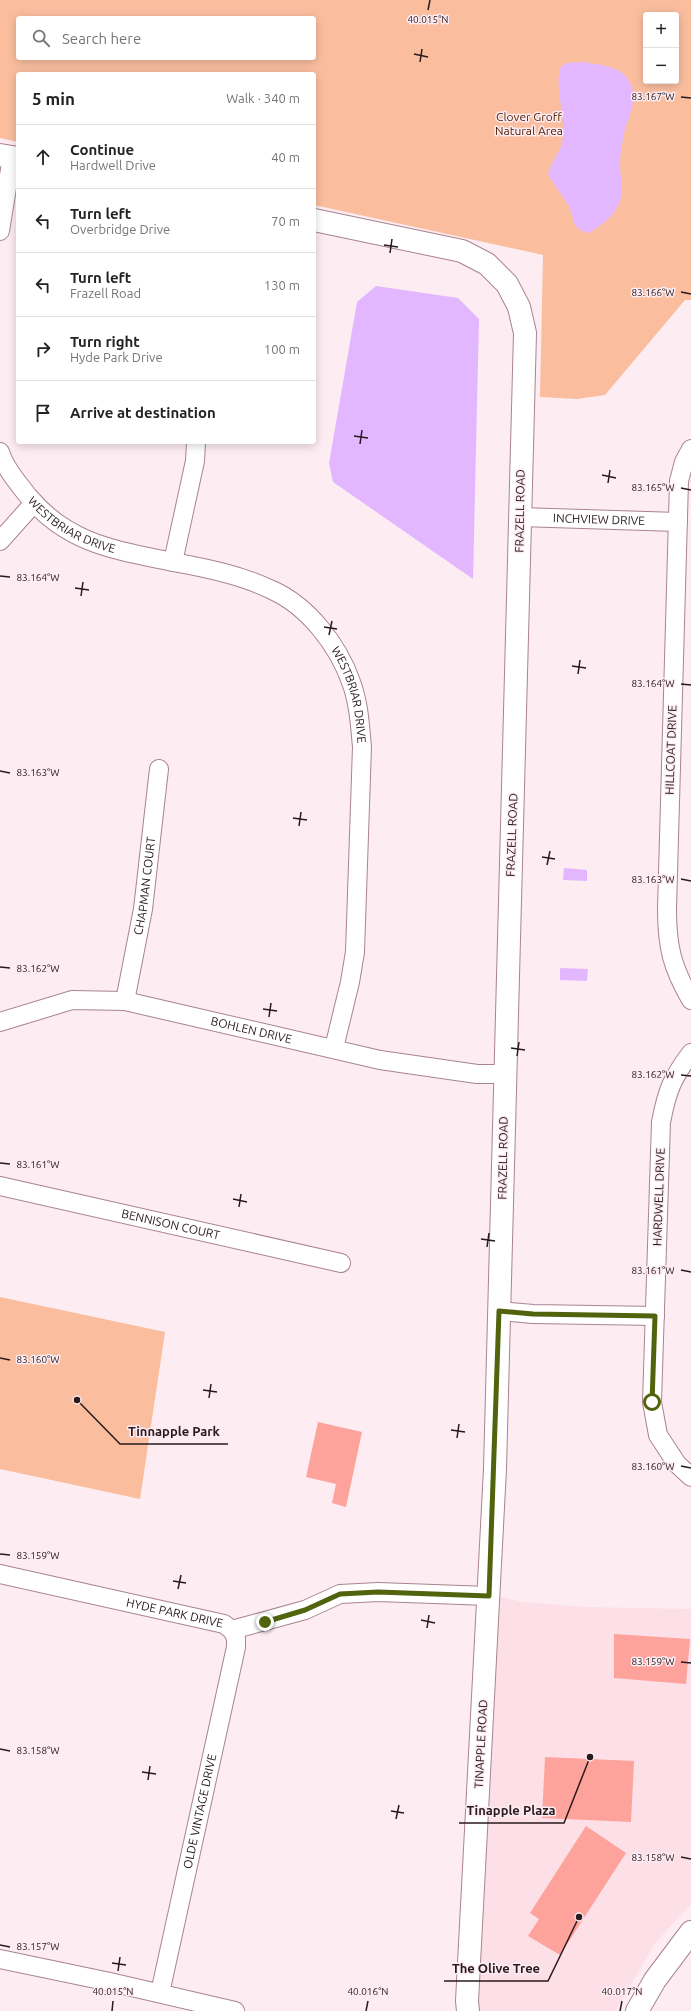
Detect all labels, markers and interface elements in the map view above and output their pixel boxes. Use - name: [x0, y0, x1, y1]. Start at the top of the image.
- map controls: [643, 12, 679, 84]
- button: +: [643, 12, 679, 48]
- text: 40.015°N: [407, 14, 449, 25]
- search box: [16, 16, 316, 60]
- icon: search: [30, 27, 52, 49]
- text: Search here: [62, 30, 141, 47]
- button: −: [643, 48, 679, 84]
- text: 5 min: [32, 89, 75, 108]
- text: Walk · 340 m: [226, 91, 300, 105]
- text: 83.167°W: [631, 91, 675, 102]
- park label: Clover Groff Natural Area: [495, 110, 563, 137]
- text: Continue: [70, 141, 134, 158]
- icon: ahead: [32, 146, 54, 168]
- text: 40 m: [271, 150, 300, 164]
- text: Hardwell Drive: [70, 158, 156, 172]
- text: Turn left: [70, 205, 131, 222]
- icon: left: [32, 210, 54, 232]
- text: 70 m: [271, 214, 300, 228]
- text: Overbridge Drive: [70, 222, 170, 236]
- text: Turn left: [70, 269, 131, 286]
- icon: left: [32, 274, 54, 296]
- text: 130 m: [264, 278, 300, 292]
- text: Frazell Road: [70, 286, 141, 300]
- text: 83.166°W: [631, 287, 675, 298]
- text: Turn right: [70, 333, 140, 350]
- icon: right: [32, 338, 54, 360]
- text: 100 m: [264, 342, 300, 356]
- text: Hyde Park Drive: [70, 350, 163, 364]
- icon: arrive: [32, 402, 54, 424]
- text: Arrive at destination: [70, 404, 216, 421]
- street label: FRAZELL ROAD: [512, 469, 527, 553]
- text: 83.165°W: [631, 482, 675, 493]
- street label: WESTBRIAR DRIVE: [26, 494, 117, 555]
- street label: INCHVIEW DRIVE: [553, 511, 645, 527]
- text: 83.164°W: [16, 572, 60, 583]
- street label: WESTBRIAR DRIVE: [329, 644, 369, 744]
- text: 83.164°W: [631, 678, 675, 689]
- street label: HILLCOAT DRIVE: [662, 705, 679, 795]
- text: 83.163°W: [16, 767, 60, 778]
- street label: FRAZELL ROAD: [504, 793, 519, 877]
- street label: CHAPMAN COURT: [131, 835, 157, 936]
- text: 83.163°W: [631, 874, 675, 885]
- text: 83.162°W: [16, 963, 60, 974]
- street label: BOHLEN DRIVE: [210, 1014, 294, 1045]
- text: 83.162°W: [631, 1069, 675, 1080]
- street label: FRAZELL ROAD: [495, 1116, 510, 1200]
- street label: HARDWELL DRIVE: [650, 1147, 667, 1246]
- text: 83.161°W: [16, 1159, 60, 1170]
- street label: BENNISON COURT: [120, 1207, 222, 1242]
- text: 83.161°W: [631, 1265, 675, 1276]
- text: 83.160°W: [16, 1354, 60, 1365]
- route start: [643, 1393, 661, 1411]
- callout: Tinnapple Park: [120, 1419, 228, 1444]
- text: Tinnapple Park: [128, 1424, 221, 1438]
- text: 83.160°W: [631, 1461, 675, 1472]
- text: 83.159°W: [16, 1550, 60, 1561]
- street label: HYDE PARK DRIVE: [125, 1595, 225, 1630]
- route end: [256, 1613, 274, 1631]
- text: 83.159°W: [631, 1656, 675, 1667]
- street label: TINAPPLE ROAD: [472, 1699, 489, 1789]
- text: 83.158°W: [16, 1745, 60, 1756]
- street label: OLDE VINTAGE DRIVE: [180, 1752, 218, 1870]
- callout: Tinapple Plaza: [459, 1798, 564, 1823]
- text: Tinapple Plaza: [466, 1803, 556, 1817]
- text: 83.158°W: [631, 1852, 675, 1863]
- text: 83.157°W: [16, 1941, 60, 1952]
- callout: The Olive Tree: [444, 1956, 548, 1981]
- text: The Olive Tree: [452, 1961, 540, 1975]
- text: 40.015°N: [92, 1986, 134, 1997]
- text: 40.016°N: [347, 1986, 389, 1997]
- text: 40.017°N: [601, 1986, 643, 1997]

